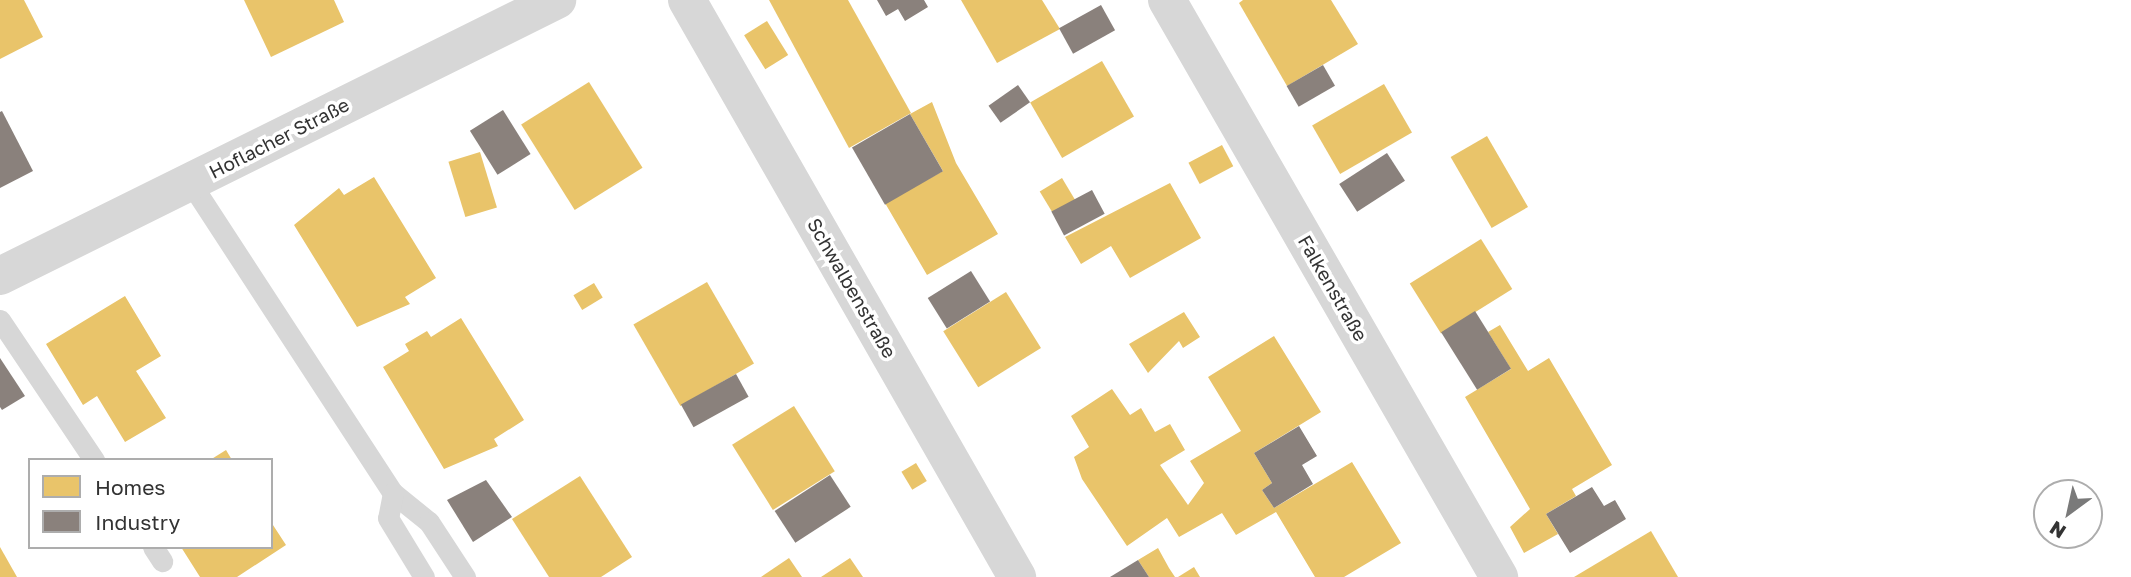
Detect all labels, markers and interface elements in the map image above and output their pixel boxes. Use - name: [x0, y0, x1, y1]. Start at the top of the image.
- street label: Hoflacher Straße: [205, 93, 353, 183]
- street label: Schwalbenstraße: [803, 214, 901, 362]
- street label: Falkenstraße: [1294, 231, 1372, 345]
- legend: [28, 458, 273, 549]
- text: Homes: [95, 474, 165, 500]
- north arrow: [2033, 479, 2103, 549]
- text: Industry: [95, 509, 180, 535]
- text: N: [2045, 517, 2070, 544]

